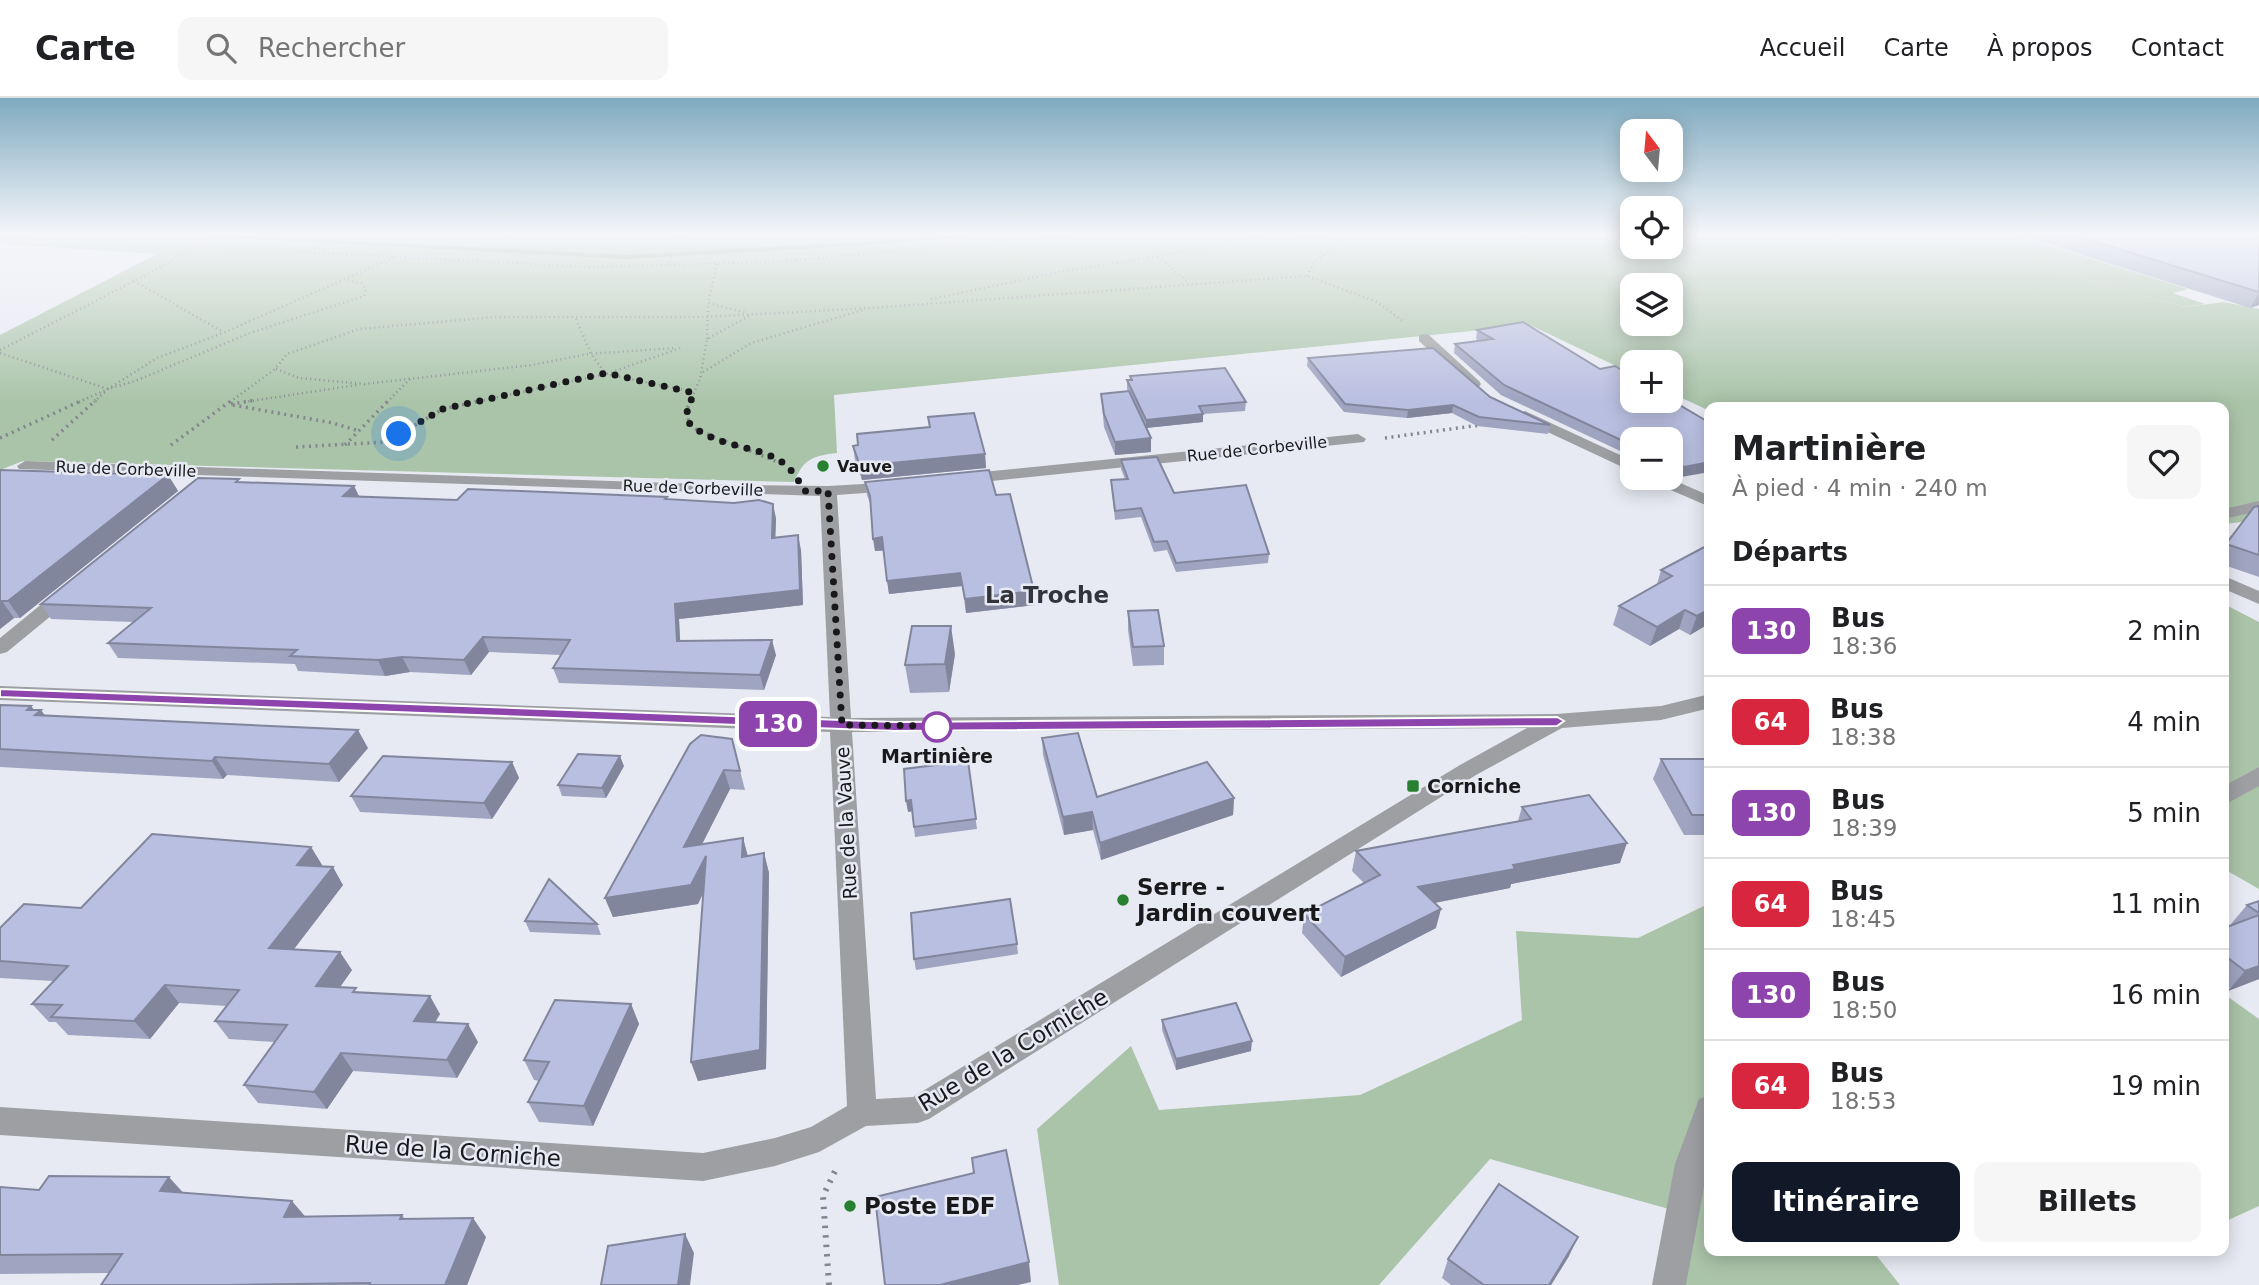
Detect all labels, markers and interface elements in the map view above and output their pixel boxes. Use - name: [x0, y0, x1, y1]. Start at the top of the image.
- search box: [178, 17, 668, 80]
- text: Carte: [35, 29, 136, 68]
- icon: search: [202, 29, 240, 67]
- text: Rechercher: [258, 33, 405, 63]
- text: Accueil: [1760, 34, 1845, 62]
- text: Carte: [1883, 34, 1949, 62]
- text: À propos: [1987, 34, 2093, 62]
- text: Contact: [2131, 34, 2224, 62]
- north arrow: [1620, 119, 1684, 182]
- map controls: [1620, 119, 1683, 490]
- button: locate: [1620, 196, 1683, 259]
- button: layers: [1620, 273, 1683, 336]
- button: +: [1620, 350, 1683, 413]
- your location: [381, 416, 416, 451]
- button: heart: [2127, 425, 2201, 499]
- button: −: [1620, 427, 1683, 490]
- text: Martinière: [1732, 429, 1926, 468]
- street label: Rue de Corbeville: [1186, 432, 1328, 466]
- street label: Rue de Corbeville: [55, 457, 197, 481]
- place label: Vauve: [837, 457, 892, 476]
- marker: Vauve: [815, 458, 831, 474]
- text: À pied · 4 min · 240 m: [1732, 475, 1988, 501]
- street label: Rue de Corbeville: [622, 476, 764, 500]
- text: Départs: [1732, 537, 1848, 567]
- district label: La Troche: [985, 582, 1109, 608]
- text: Bus: [1831, 603, 1885, 633]
- text: 2 min: [2127, 616, 2201, 646]
- text: 130: [1746, 617, 1796, 645]
- text: 18:36: [1831, 633, 1897, 659]
- text: Bus: [1830, 694, 1884, 724]
- line badge: 130: [738, 701, 818, 747]
- text: 4 min: [2127, 707, 2201, 737]
- text: 64: [1754, 708, 1787, 736]
- text: 130: [753, 710, 803, 738]
- marker: Martinière: [922, 712, 952, 742]
- text: 18:38: [1830, 724, 1896, 750]
- place label: Martinière: [881, 745, 993, 767]
- street label: Rue de la Vauve: [831, 746, 861, 900]
- place label: Corniche: [1427, 775, 1521, 797]
- marker: Corniche: [1405, 778, 1421, 794]
- text: Bus: [1831, 785, 1885, 815]
- text: 5 min: [2127, 798, 2201, 828]
- text: 130: [1746, 799, 1796, 827]
- text: 18:39: [1831, 815, 1897, 841]
- place label: Serre - Jardin couvert: [1135, 874, 1320, 926]
- text: Bus: [1830, 876, 1884, 906]
- text: 11 min: [2111, 889, 2201, 919]
- text: 64: [1754, 890, 1787, 918]
- marker: Serre - Jardin couvert: [1115, 892, 1131, 908]
- text: 18:45: [1830, 906, 1896, 932]
- text: Bus: [1831, 967, 1885, 997]
- text: 16 min: [2111, 980, 2201, 1010]
- text: 130: [1746, 981, 1796, 1009]
- street label: Rue de la Corniche: [914, 983, 1112, 1117]
- text: 18:50: [1831, 997, 1897, 1023]
- text: Bus: [1830, 1058, 1884, 1088]
- text: 19 min: [2111, 1071, 2201, 1101]
- text: 64: [1754, 1072, 1787, 1100]
- text: 18:53: [1830, 1088, 1896, 1114]
- street label: Rue de la Corniche: [344, 1130, 562, 1172]
- button: Itinéraire: [1732, 1162, 1960, 1242]
- button: Billets: [1974, 1162, 2201, 1242]
- place label: Poste EDF: [864, 1193, 995, 1219]
- marker: Poste EDF: [842, 1198, 858, 1214]

